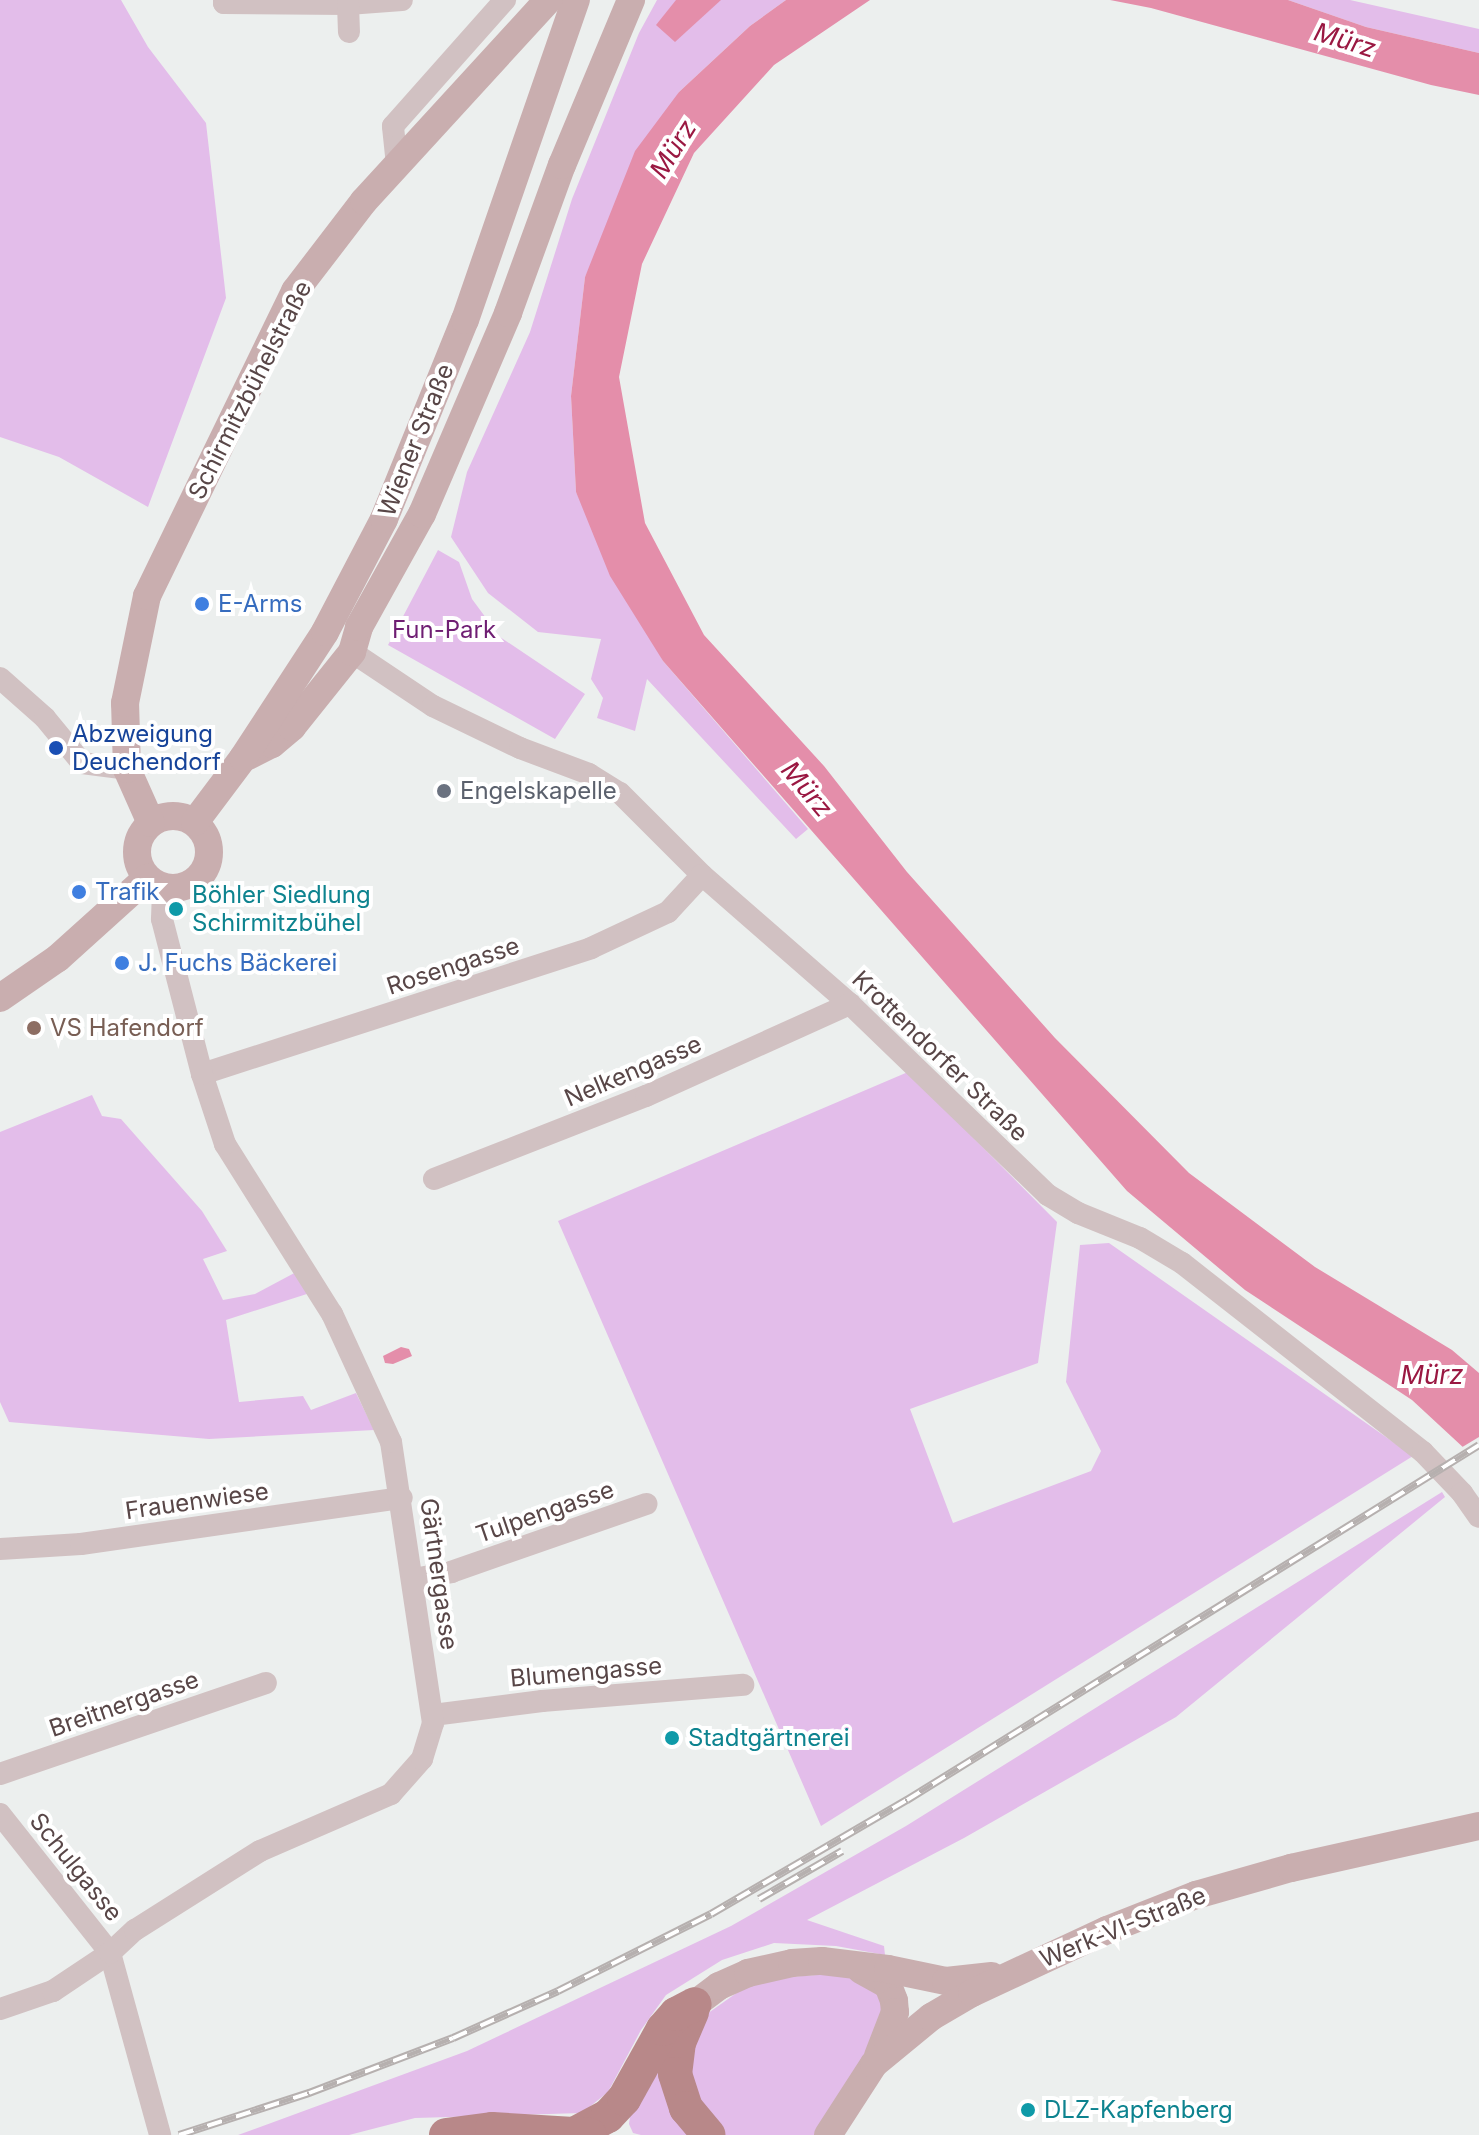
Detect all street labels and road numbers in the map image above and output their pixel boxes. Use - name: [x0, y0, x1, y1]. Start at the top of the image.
- street label: Schirmitzbühelstraße: [182, 276, 318, 504]
- street label: Wiener Straße: [372, 360, 460, 520]
- street label: Rosengasse: [383, 931, 523, 1001]
- street label: Krottendorfer Straße: [846, 965, 1034, 1147]
- street label: Nelkengasse: [560, 1029, 706, 1113]
- street label: Tulpengasse: [472, 1475, 618, 1549]
- street label: Frauenwiese: [123, 1477, 271, 1525]
- street label: Gärtnergasse: [414, 1496, 464, 1652]
- street label: Blumengasse: [509, 1651, 663, 1693]
- street label: Breitnergasse: [45, 1665, 203, 1743]
- street label: Schulgasse: [24, 1807, 128, 1927]
- street label: Werk-VI-Straße: [1036, 1881, 1210, 1973]

